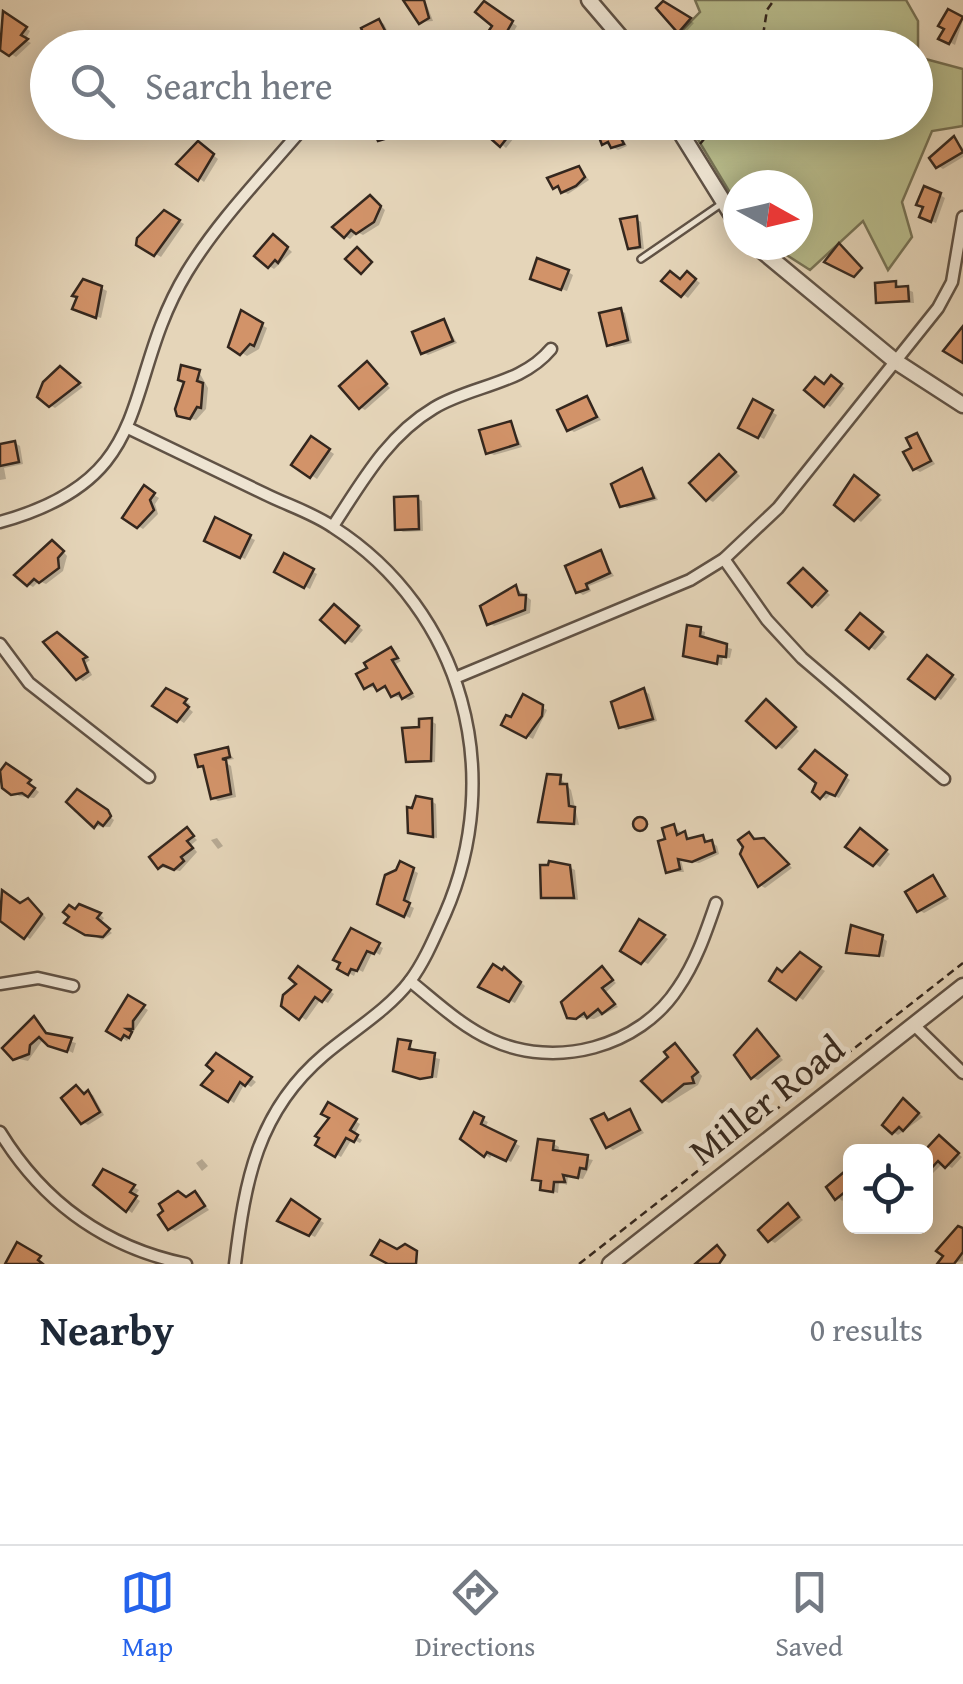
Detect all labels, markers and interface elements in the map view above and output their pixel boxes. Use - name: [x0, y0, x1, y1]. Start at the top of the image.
- search box: [30, 30, 933, 140]
- text: Search here: [145, 57, 333, 113]
- icon: search: [65, 58, 120, 113]
- north arrow: [723, 170, 813, 260]
- street label: Miller Road: [676, 1020, 857, 1178]
- map controls: [843, 1144, 933, 1234]
- button: locate: [843, 1144, 933, 1234]
- text: Nearby: [40, 1299, 174, 1360]
- text: 0 results: [810, 1306, 923, 1353]
- tab: Map: [120, 1565, 175, 1666]
- tab: Directions: [415, 1565, 535, 1666]
- tab: Saved: [775, 1565, 843, 1666]

